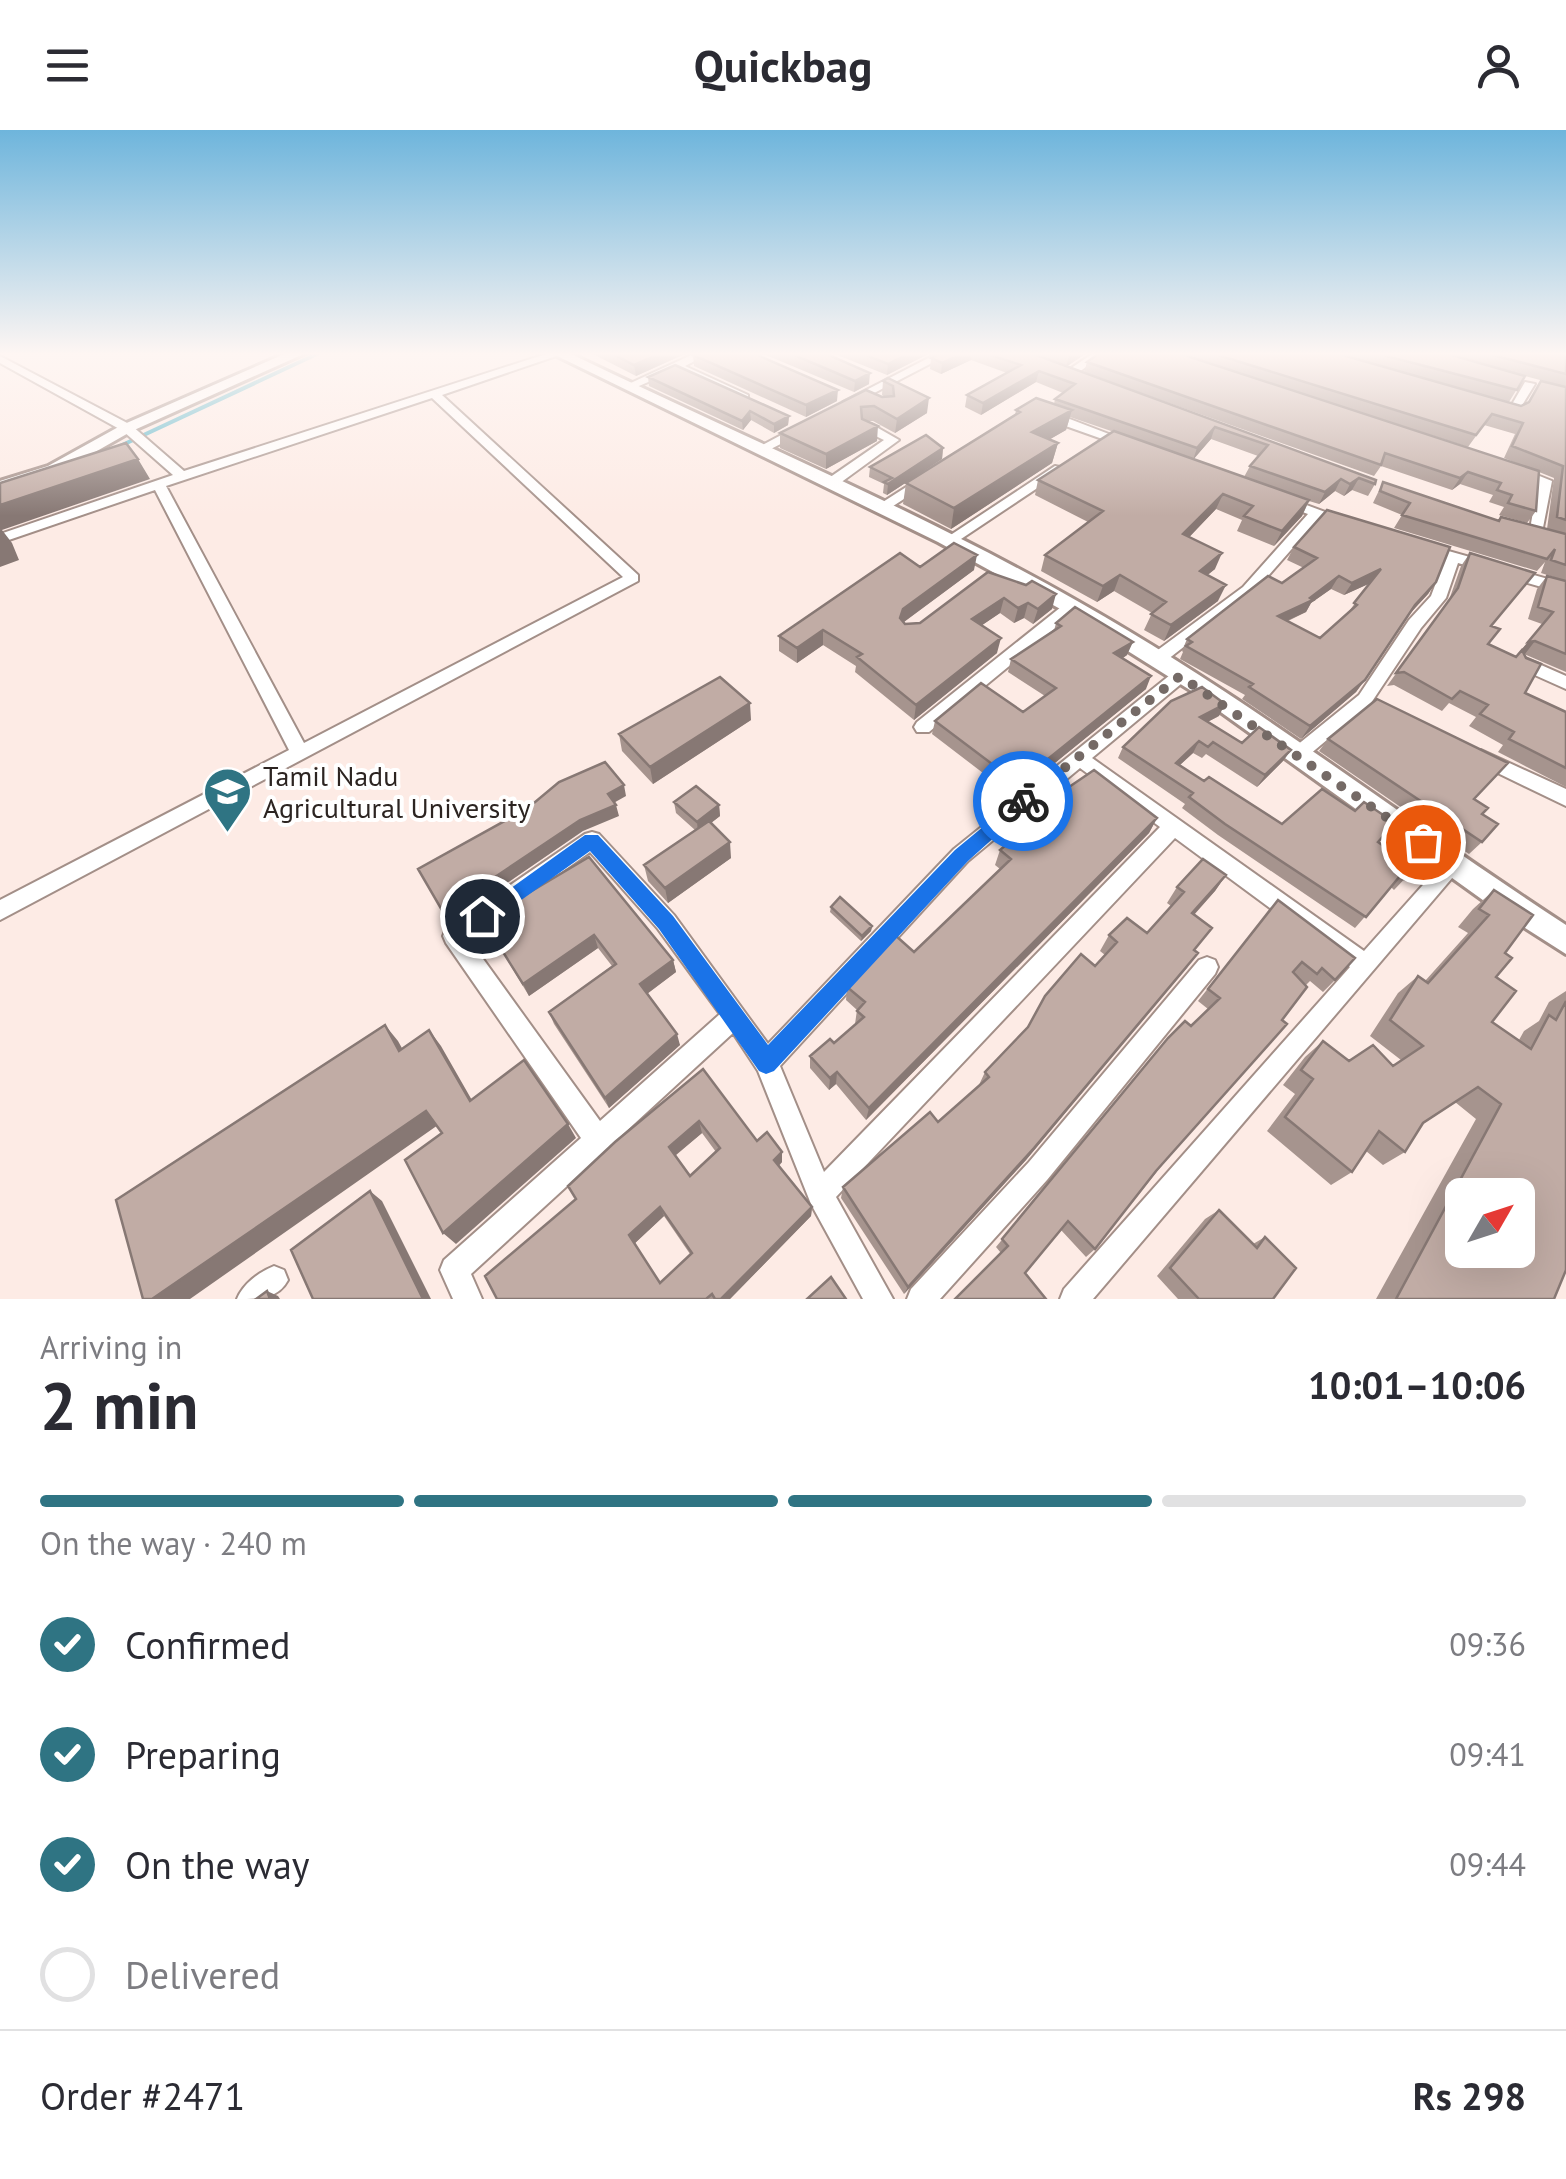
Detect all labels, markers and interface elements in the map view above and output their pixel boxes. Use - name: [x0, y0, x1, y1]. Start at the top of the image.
- text: Quickbag: [694, 36, 872, 94]
- icon: menu: [40, 38, 95, 93]
- icon: person: [1471, 38, 1526, 93]
- courier: [973, 751, 1073, 851]
- place label: Tamil Nadu Agricultural University: [263, 757, 530, 826]
- school or university icon: Tamil Nadu Agricultural University: [202, 766, 254, 834]
- icon: bike: [996, 774, 1051, 829]
- pin: [1381, 800, 1466, 885]
- icon: bag: [1396, 815, 1451, 870]
- pin: [440, 874, 525, 959]
- icon: home: [455, 889, 510, 944]
- north arrow: [1445, 1178, 1535, 1268]
- map controls: [1445, 1178, 1535, 1268]
- text: Arriving in: [40, 1326, 182, 1368]
- text: 10:01–10:06: [1308, 1360, 1526, 1409]
- text: 2 min: [40, 1363, 199, 1447]
- text: On the way · 240 m: [40, 1522, 307, 1564]
- icon: check: [40, 1617, 95, 1672]
- text: Confirmed: [125, 1620, 291, 1669]
- text: 09:36: [1449, 1623, 1526, 1665]
- icon: check: [40, 1727, 95, 1782]
- text: Preparing: [125, 1730, 281, 1779]
- text: 09:41: [1449, 1733, 1526, 1775]
- icon: check: [40, 1837, 95, 1892]
- text: On the way: [125, 1840, 310, 1889]
- text: 09:44: [1449, 1843, 1526, 1885]
- text: Delivered: [125, 1950, 280, 1999]
- text: Order #2471: [40, 2071, 245, 2120]
- text: Rs 298: [1413, 2071, 1526, 2120]

